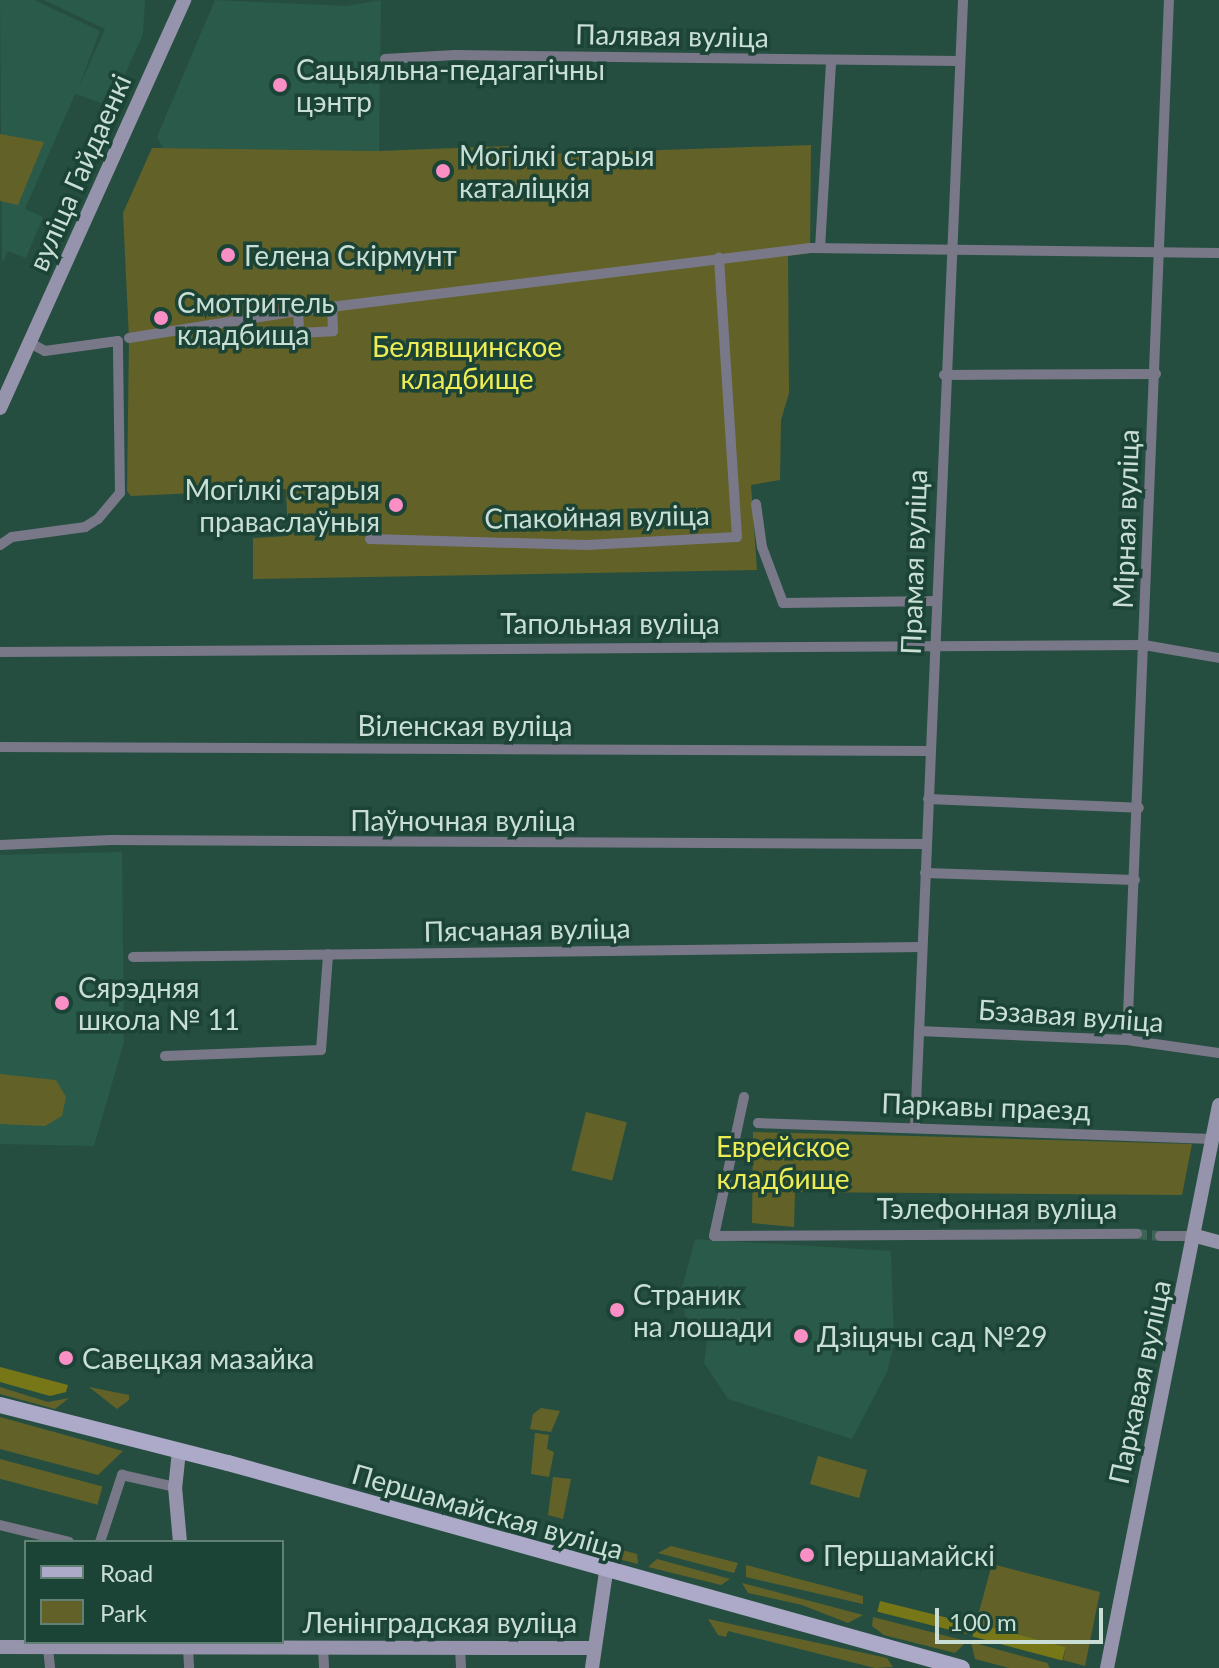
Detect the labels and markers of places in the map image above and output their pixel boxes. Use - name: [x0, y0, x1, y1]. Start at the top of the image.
- place label: Сацыяльна-педагагічны цэнтр: [296, 52, 605, 118]
- marker: Сацыяльна-педагагічны цэнтр: [271, 76, 289, 94]
- place label: Могілкі старыя каталіцкія: [459, 138, 654, 204]
- marker: Могілкі старыя каталіцкія: [434, 162, 452, 180]
- place label: Гелена Скірмунт: [244, 238, 457, 272]
- marker: Гелена Скірмунт: [219, 246, 237, 264]
- place label: Смотритель кладбища: [177, 285, 335, 351]
- marker: Смотритель кладбища: [152, 309, 170, 327]
- place label: Могілкі старыя праваслаўныя: [185, 472, 380, 538]
- marker: Могілкі старыя праваслаўныя: [387, 496, 405, 514]
- place label: Сярэдняя школа № 11: [78, 970, 240, 1036]
- marker: Сярэдняя школа № 11: [53, 994, 71, 1012]
- place label: Страник на лошади: [633, 1277, 772, 1343]
- marker: Страник на лошади: [608, 1301, 626, 1319]
- place label: Дзіцячы сад №29: [817, 1319, 1047, 1353]
- marker: Дзіцячы сад №29: [792, 1327, 810, 1345]
- place label: Савецкая мазайка: [82, 1341, 314, 1375]
- marker: Савецкая мазайка: [57, 1349, 75, 1367]
- place label: Першамайскі: [823, 1538, 995, 1572]
- marker: Першамайскі: [798, 1546, 816, 1564]

